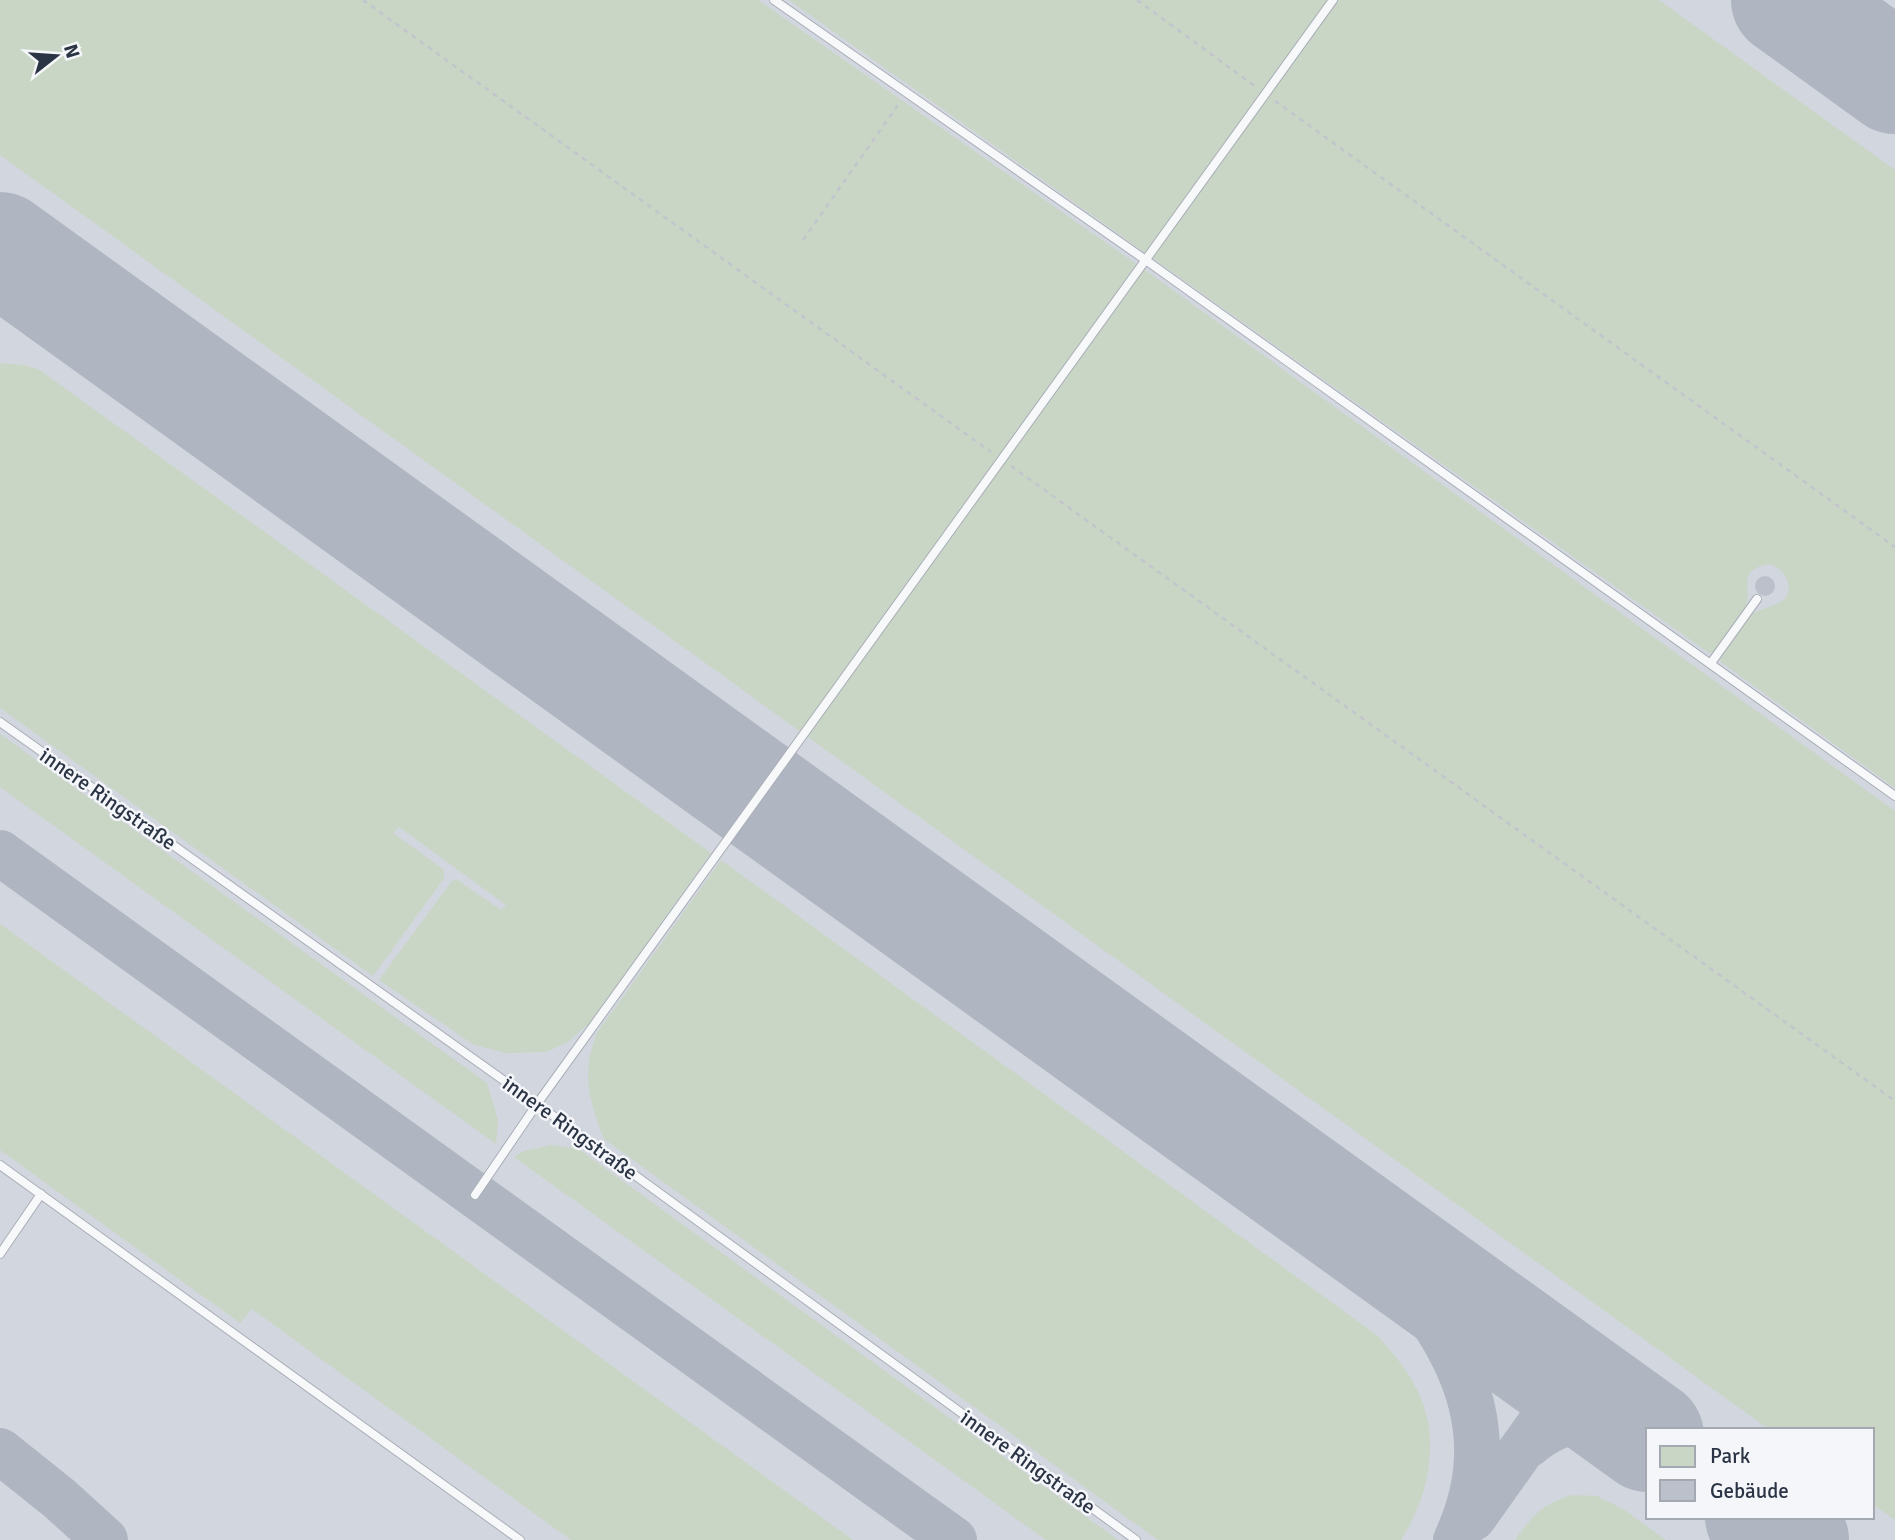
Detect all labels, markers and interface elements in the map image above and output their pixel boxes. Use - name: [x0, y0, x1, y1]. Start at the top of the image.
- north arrow: [21, 21, 91, 91]
- text: N: [58, 41, 85, 61]
- street label: innere Ringstraße: [35, 742, 181, 856]
- street label: innere Ringstraße: [497, 1070, 643, 1186]
- street label: innere Ringstraße: [955, 1404, 1101, 1520]
- legend: [1646, 1428, 1874, 1519]
- text: Park: [1710, 1443, 1751, 1469]
- text: Gebäude: [1710, 1478, 1789, 1504]

